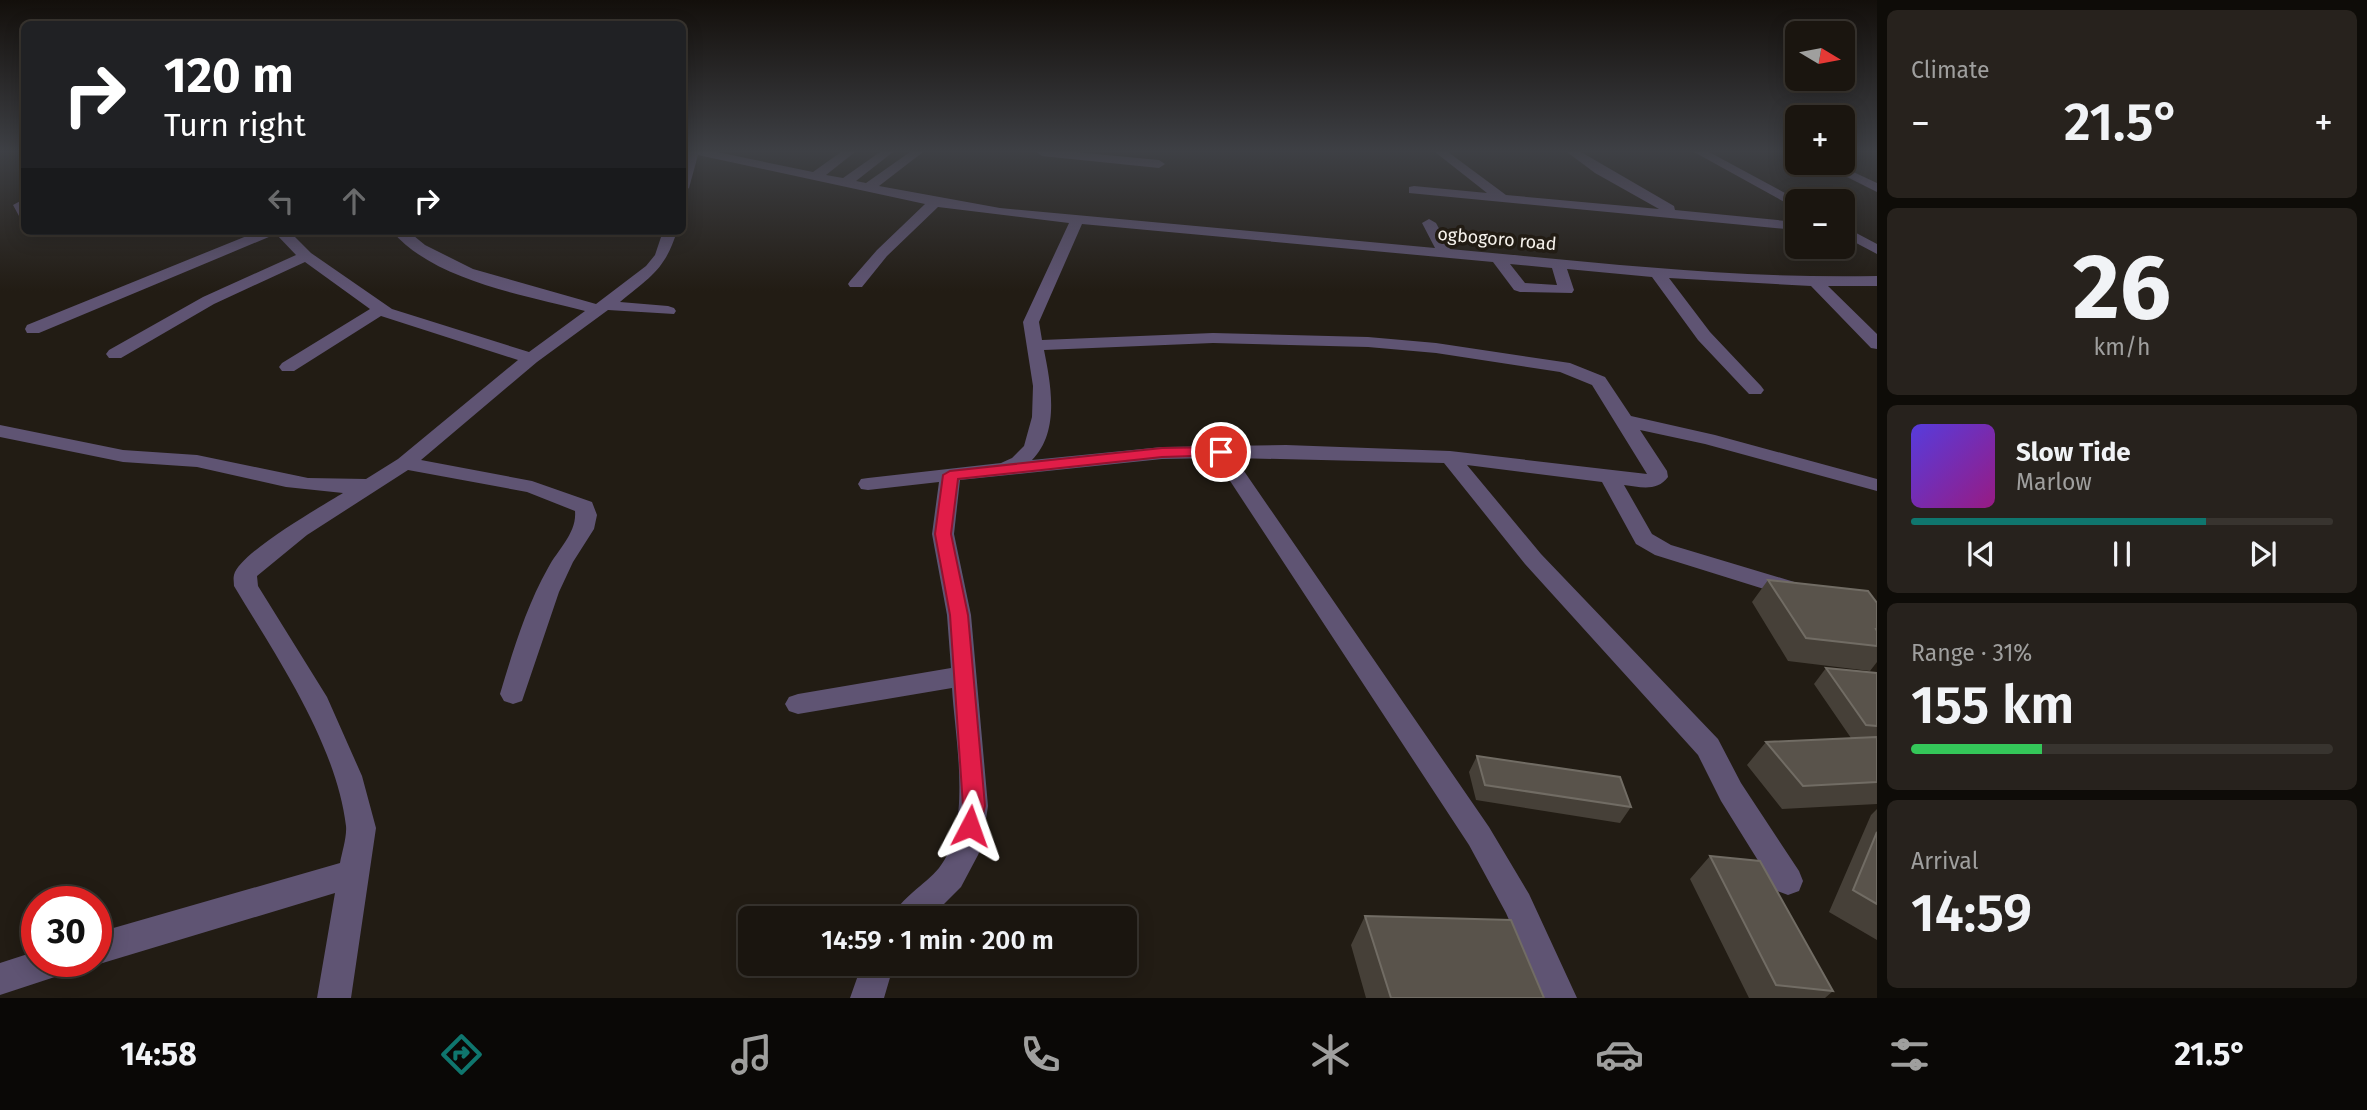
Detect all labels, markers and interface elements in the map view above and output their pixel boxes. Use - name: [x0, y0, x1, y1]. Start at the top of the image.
- north arrow: [1785, 21, 1855, 91]
- map controls: [1785, 21, 1855, 259]
- text: 120 m: [164, 46, 294, 105]
- icon: right: [49, 49, 140, 140]
- text: Climate: [1911, 56, 1990, 84]
- text: 21.5°: [2064, 91, 2180, 154]
- text: −: [1911, 100, 1930, 146]
- text: +: [2314, 100, 2333, 146]
- button: +: [1785, 105, 1855, 175]
- text: Turn right: [164, 106, 306, 144]
- icon: left: [262, 182, 300, 220]
- icon: ahead: [335, 182, 373, 220]
- icon: right: [408, 182, 446, 220]
- button: −: [1785, 189, 1855, 259]
- street label: ogbogoro road: [1436, 223, 1558, 255]
- text: 26: [2073, 233, 2171, 342]
- text: km/h: [2094, 333, 2150, 361]
- pin: [1191, 422, 1251, 482]
- icon: arrive: [1202, 433, 1240, 471]
- text: Slow Tide: [2016, 437, 2131, 468]
- text: Marlow: [2016, 468, 2092, 496]
- icon: previous: [1962, 535, 2000, 573]
- icon: pause: [2103, 535, 2141, 573]
- icon: next: [2244, 535, 2282, 573]
- text: Range · 31%: [1911, 639, 2032, 667]
- text: 155 km: [1911, 674, 2074, 737]
- position arrow: [933, 789, 1007, 863]
- text: Arrival: [1911, 847, 1978, 875]
- text: 14:59: [1911, 882, 2032, 945]
- speed limit sign: 30: [21, 886, 112, 977]
- text: 14:59 · 1 min · 200 m: [821, 925, 1054, 956]
- icon: directions: [437, 1030, 486, 1079]
- icon: music: [727, 1030, 776, 1079]
- icon: phone: [1016, 1030, 1065, 1079]
- icon: climate: [1306, 1030, 1355, 1079]
- icon: car: [1595, 1030, 1644, 1079]
- icon: filters: [1885, 1030, 1934, 1079]
- text: 14:58: [120, 1035, 197, 1073]
- text: 21.5°: [2174, 1035, 2247, 1073]

